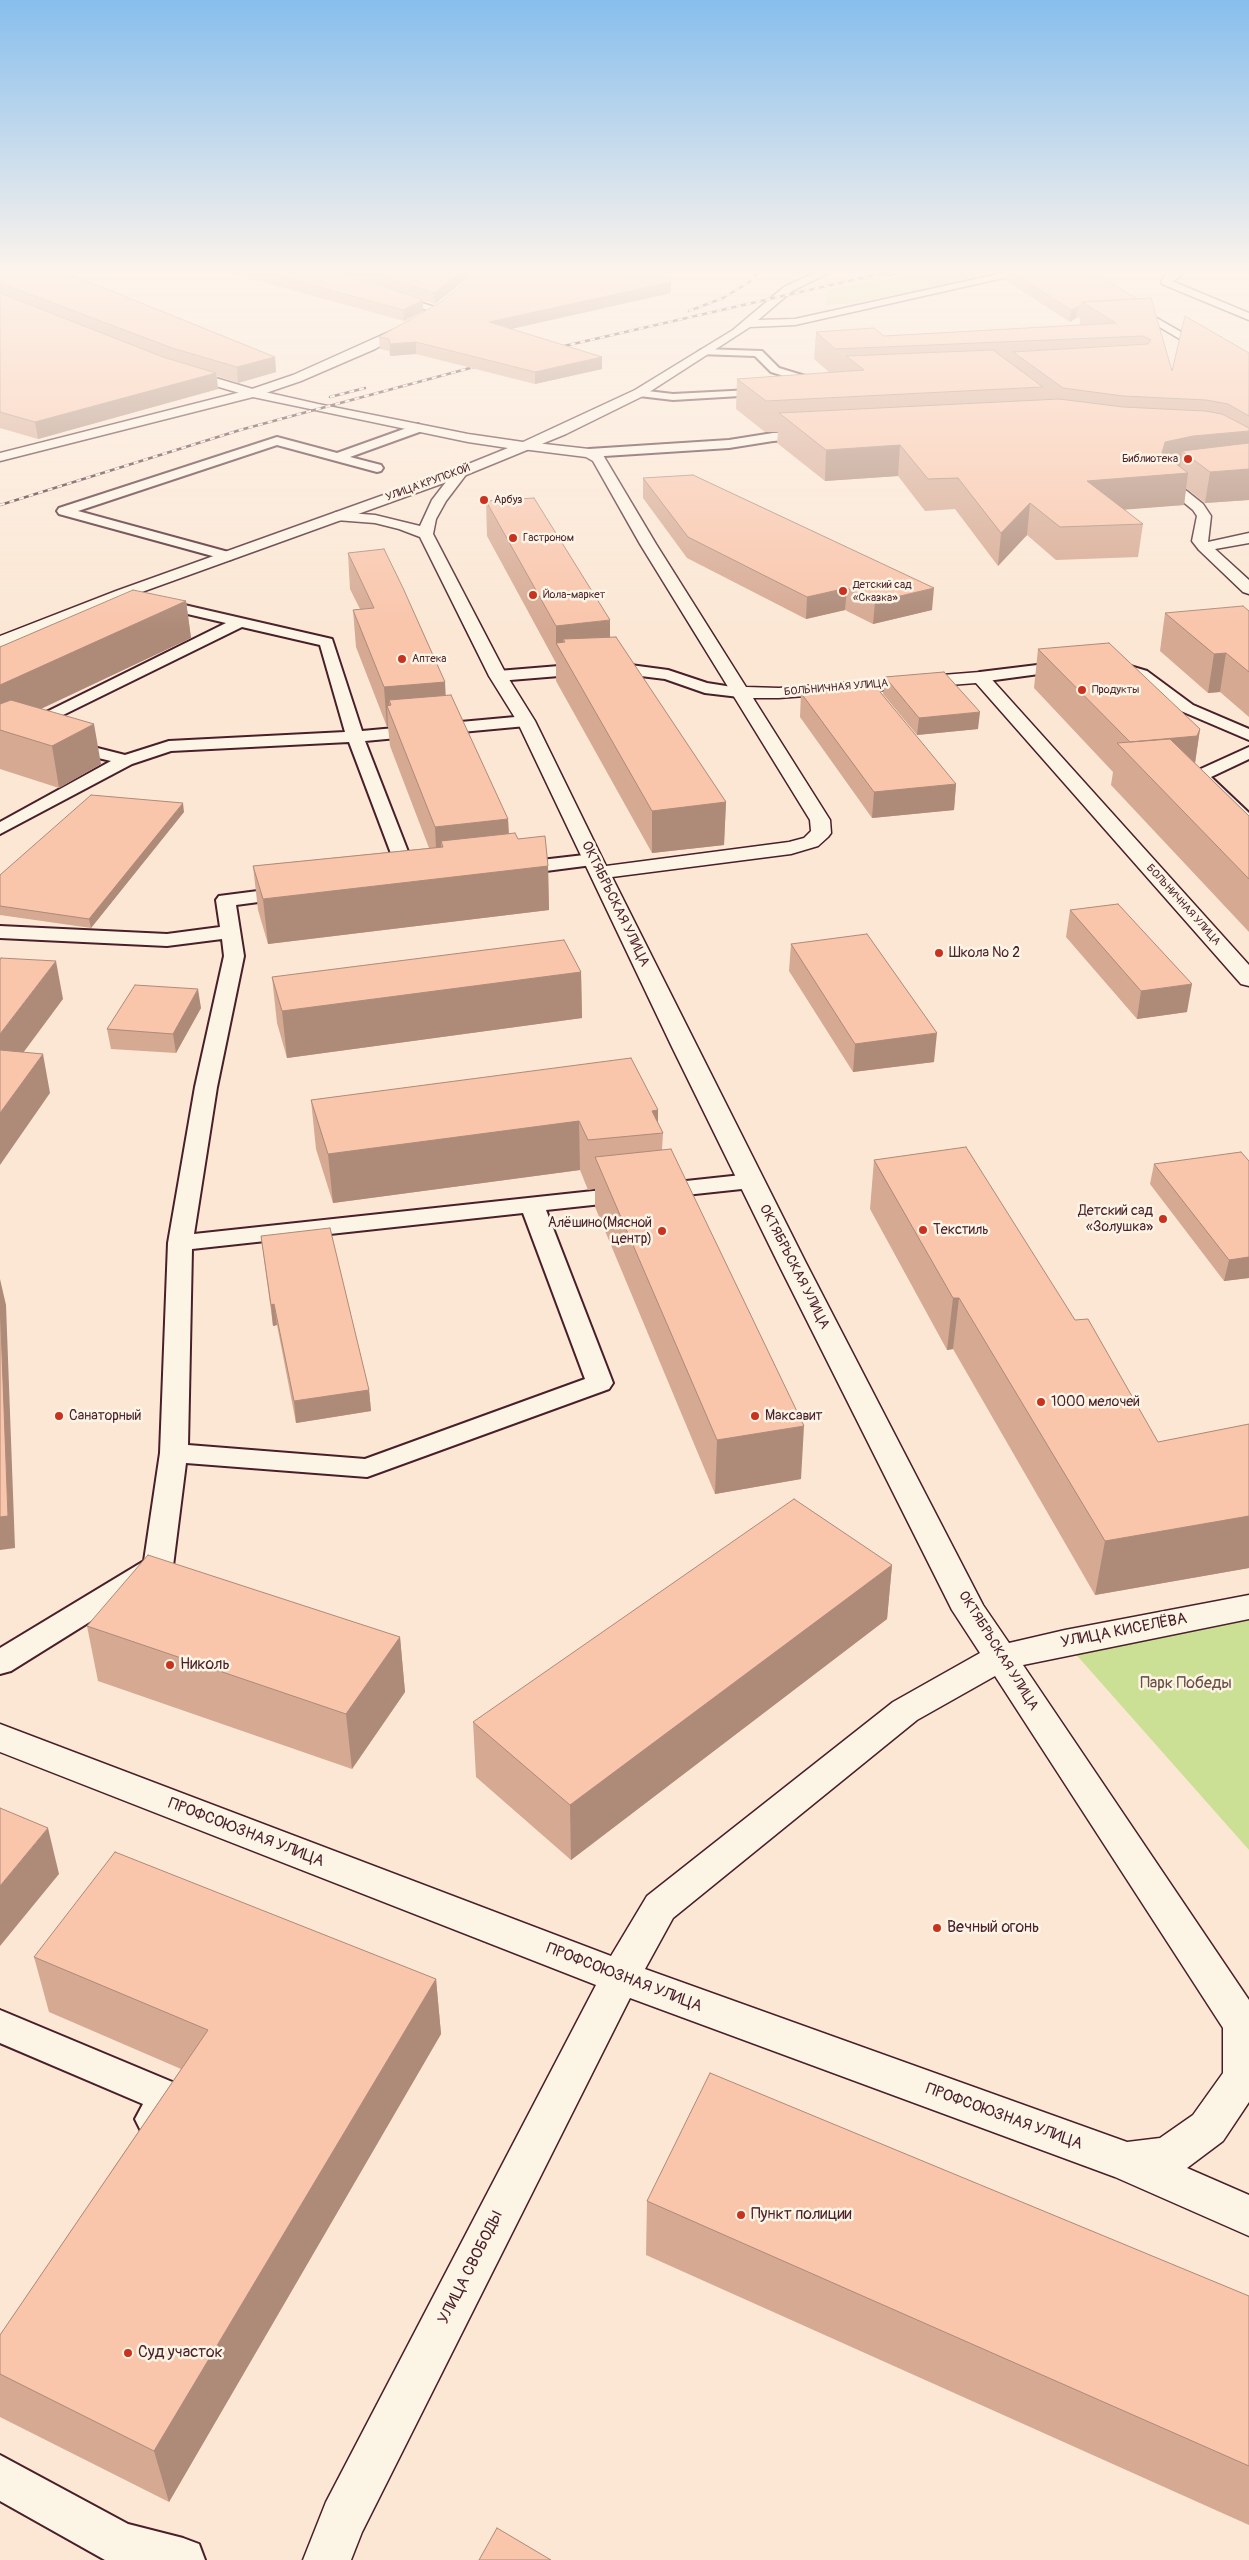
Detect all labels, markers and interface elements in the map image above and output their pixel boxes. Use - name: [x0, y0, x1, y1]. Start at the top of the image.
- place label: Библиотека: [1122, 452, 1178, 466]
- marker: Библиотека: [1182, 453, 1194, 465]
- street label: УЛИЦА КРУПСКОЙ: [384, 462, 472, 504]
- place label: Арбуз: [494, 493, 523, 507]
- marker: Арбуз: [478, 494, 490, 506]
- place label: Гастроном: [523, 531, 574, 545]
- marker: Гастроном: [507, 532, 519, 544]
- place label: Детский сад «Сказка»: [853, 578, 912, 604]
- marker: Детский сад «Сказка»: [837, 585, 849, 597]
- place label: Йола-маркет: [543, 588, 605, 602]
- marker: Йола-маркет: [527, 589, 539, 601]
- place label: Аптека: [412, 652, 446, 666]
- marker: Аптека: [396, 653, 408, 665]
- street label: БОЛЬНИЧНАЯ УЛИЦА: [783, 677, 889, 699]
- place label: Продукты: [1092, 683, 1139, 697]
- marker: Продукты: [1076, 684, 1088, 696]
- street label: ОКТЯБРЬСКАЯ УЛИЦА: [577, 838, 653, 970]
- street label: БОЛЬНИЧНАЯ УЛИЦА: [1143, 862, 1223, 948]
- place label: Школа № 2: [949, 945, 1020, 961]
- marker: Школа № 2: [933, 947, 945, 959]
- street label: ОКТЯБРЬСКАЯ УЛИЦА: [755, 1202, 833, 1332]
- place label: Детский сад «Золушка»: [1078, 1203, 1153, 1236]
- marker: Детский сад «Золушка»: [1157, 1213, 1169, 1225]
- place label: Алёшино(Мясной центр): [548, 1215, 652, 1248]
- place label: Текстиль: [933, 1222, 989, 1238]
- marker: Текстиль: [917, 1224, 929, 1236]
- marker: Алёшино(Мясной центр): [656, 1225, 668, 1237]
- place label: 1000 мелочей: [1051, 1394, 1140, 1410]
- marker: 1000 мелочей: [1035, 1396, 1047, 1408]
- place label: Санаторный: [69, 1408, 141, 1424]
- place label: Максавит: [765, 1408, 823, 1424]
- marker: Санаторный: [53, 1410, 65, 1422]
- marker: Максавит: [749, 1410, 761, 1422]
- street label: ОКТЯБРЬСКАЯ УЛИЦА: [954, 1588, 1042, 1714]
- street label: УЛИЦА КИСЕЛЁВА: [1059, 1609, 1189, 1653]
- place label: Николь: [180, 1655, 230, 1675]
- marker: Николь: [164, 1659, 176, 1671]
- park label: Парк Победы: [1140, 1674, 1232, 1694]
- street label: ПРОФСОЮЗНАЯ УЛИЦА: [165, 1794, 327, 1872]
- place label: Вечный огонь: [947, 1918, 1039, 1938]
- marker: Вечный огонь: [931, 1922, 943, 1934]
- street label: ПРОФСОЮЗНАЯ УЛИЦА: [543, 1939, 705, 2017]
- street label: ПРОФСОЮЗНАЯ УЛИЦА: [923, 2080, 1085, 2154]
- place label: Пункт полиции: [751, 2205, 852, 2225]
- street label: УЛИЦА СВОБОДЫ: [434, 2208, 508, 2328]
- marker: Пункт полиции: [735, 2209, 747, 2221]
- place label: Суд участок: [138, 2343, 223, 2363]
- marker: Суд участок: [122, 2347, 134, 2359]

